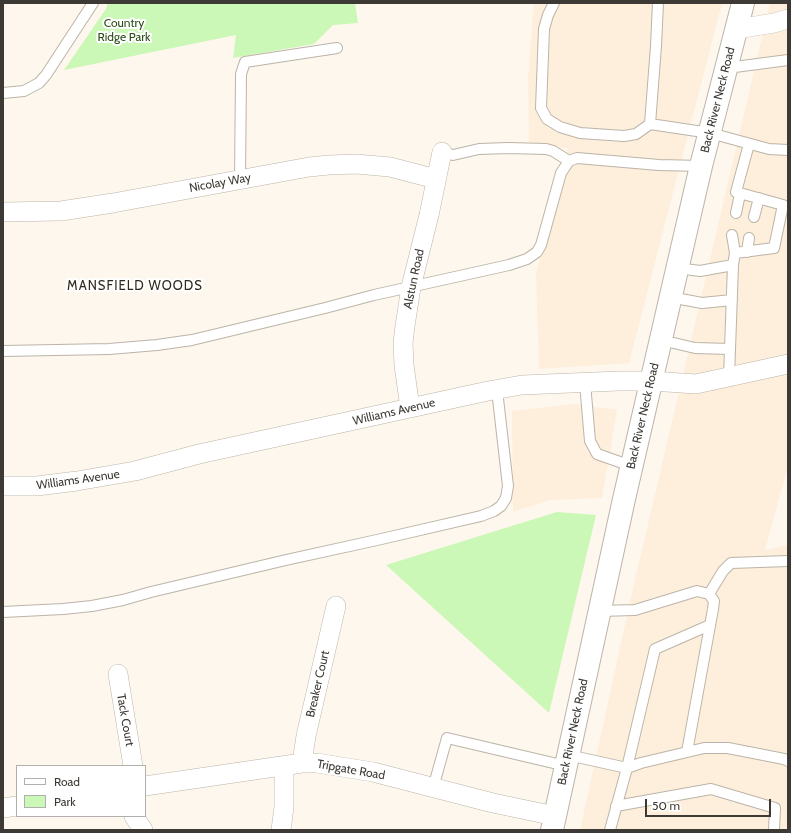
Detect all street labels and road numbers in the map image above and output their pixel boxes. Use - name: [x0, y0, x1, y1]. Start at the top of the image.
- street label: Back River Neck Road: [698, 46, 738, 154]
- street label: Nicolay Way: [188, 170, 252, 196]
- street label: Alstun Road: [401, 248, 427, 310]
- street label: Back River Neck Road: [624, 361, 662, 471]
- street label: Williams Avenue: [351, 396, 437, 428]
- street label: Williams Avenue: [35, 467, 121, 493]
- street label: Breaker Court: [303, 649, 333, 719]
- street label: Back River Neck Road: [555, 677, 591, 787]
- street label: Tack Court: [113, 693, 137, 747]
- street label: Tripgate Road: [316, 757, 386, 783]

